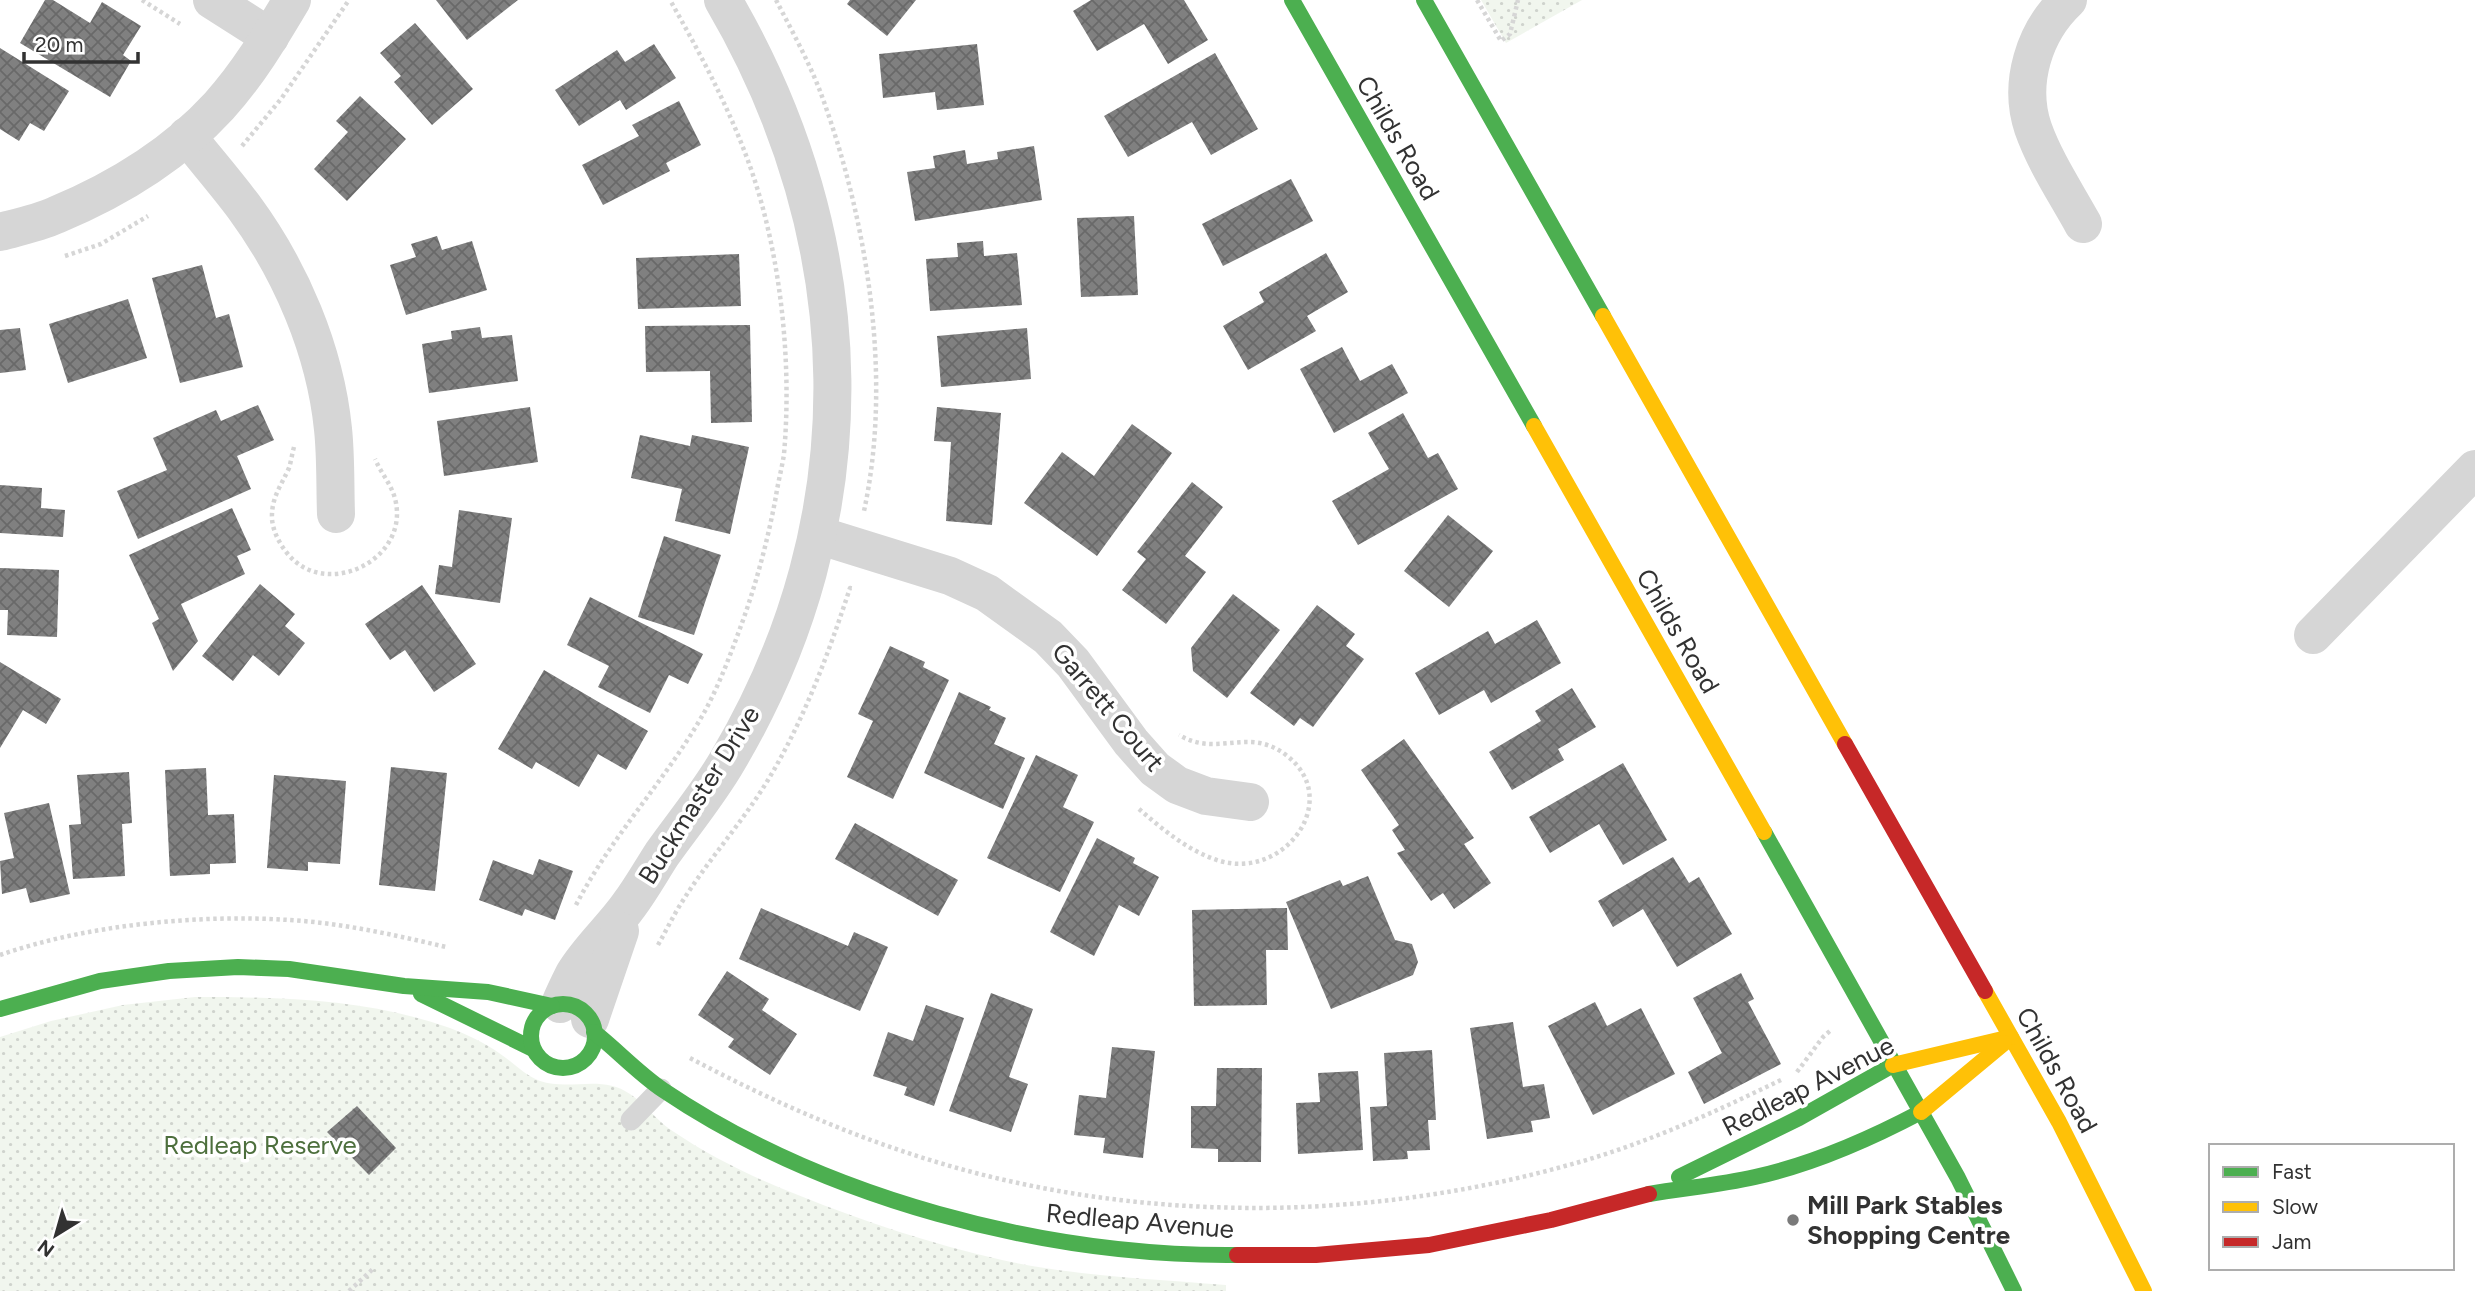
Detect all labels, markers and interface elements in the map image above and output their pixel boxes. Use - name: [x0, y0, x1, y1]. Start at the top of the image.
- scale bar: [24, 21, 138, 65]
- text: 20 m: [35, 32, 83, 57]
- street label: Childs Road: [1349, 70, 1447, 206]
- street label: Childs Road: [1629, 563, 1727, 699]
- street label: Garrett Court: [1045, 636, 1171, 778]
- street label: Buckmaster Drive: [631, 700, 767, 890]
- street label: Childs Road: [2009, 1002, 2105, 1138]
- street label: Redleap Avenue: [1717, 1029, 1899, 1143]
- park label: Redleap Reserve: [163, 1129, 357, 1161]
- legend: [2209, 1144, 2454, 1270]
- text: Fast: [2272, 1159, 2312, 1184]
- place label: Mill Park Stables Shopping Centre: [1807, 1189, 2010, 1251]
- text: Slow: [2272, 1194, 2318, 1219]
- street label: Redleap Avenue: [1045, 1197, 1235, 1245]
- north arrow: [21, 1200, 91, 1270]
- marker: Mill Park Stables Shopping Centre: [1785, 1212, 1801, 1228]
- text: Jam: [2272, 1229, 2311, 1254]
- text: N: [33, 1235, 59, 1262]

